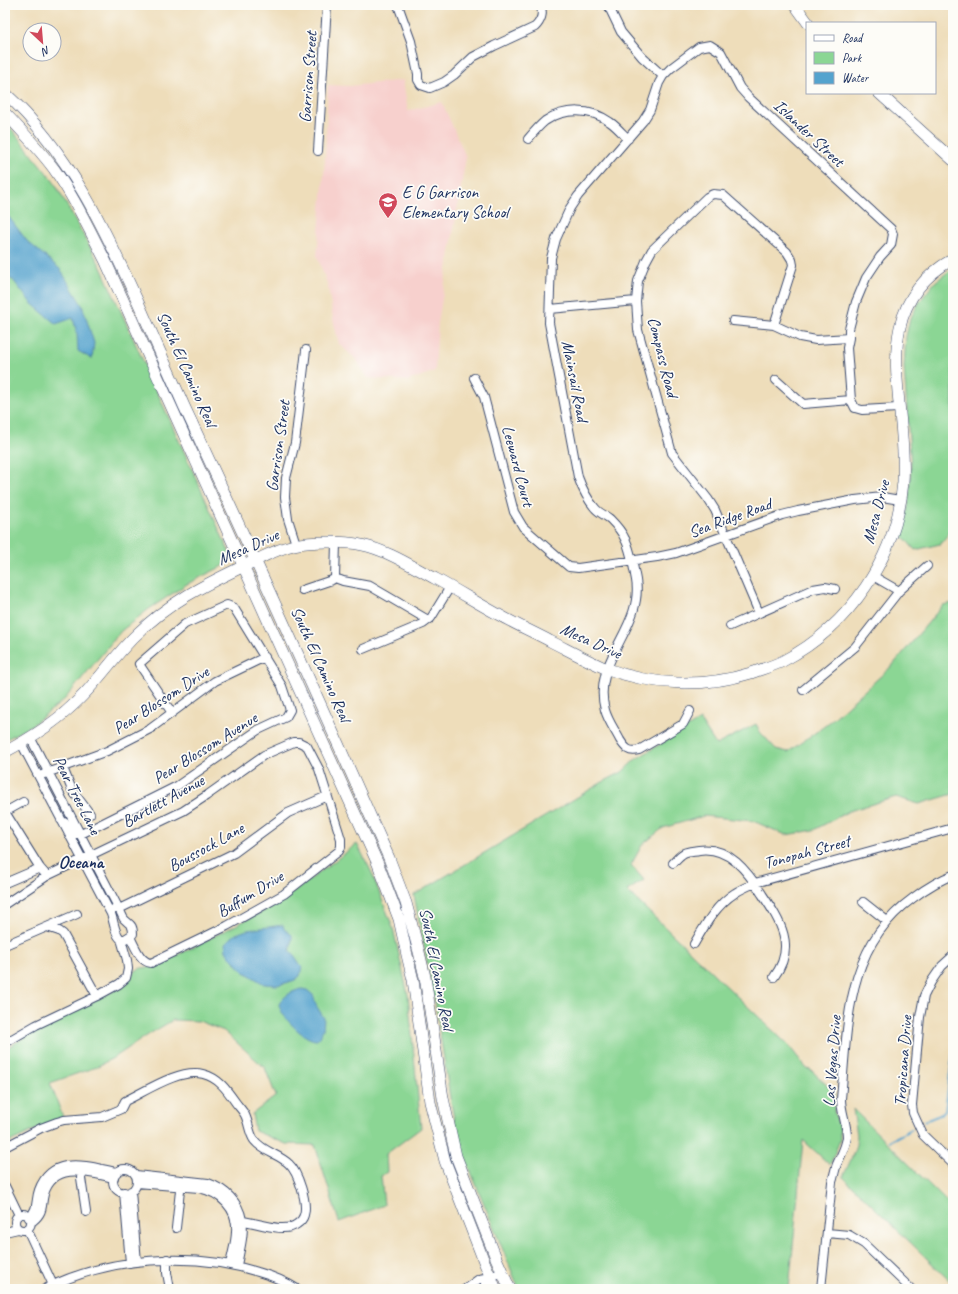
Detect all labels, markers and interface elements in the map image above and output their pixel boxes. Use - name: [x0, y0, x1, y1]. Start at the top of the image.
- north arrow: [22, 22, 62, 62]
- legend: [806, 22, 936, 94]
- street label: Garrison Street: [294, 28, 322, 123]
- text: Road: [842, 30, 864, 46]
- text: N: [38, 43, 53, 60]
- text: Park: [842, 50, 863, 66]
- text: Water: [842, 70, 870, 86]
- street label: Islander Street: [769, 95, 851, 173]
- place label: E G Garrison Elementary School: [402, 182, 511, 223]
- school or university icon: E G Garrison Elementary School: [377, 191, 399, 219]
- street label: South El Camino Real: [152, 308, 223, 433]
- street label: Compass Road: [643, 315, 684, 402]
- street label: Mainsail Road: [557, 339, 594, 426]
- street label: Garrison Street: [261, 397, 295, 493]
- street label: Leeward Court: [497, 423, 540, 511]
- street label: Mesa Drive: [857, 477, 895, 546]
- street label: Sea Ridge Road: [686, 493, 776, 543]
- street label: Mesa Drive: [214, 524, 283, 570]
- street label: South El Camino Real: [286, 603, 357, 728]
- street label: Mesa Drive: [557, 618, 626, 664]
- street label: Pear Blossom Drive: [109, 660, 214, 739]
- street label: Pear Blossom Avenue: [149, 707, 262, 788]
- street label: Pear Tree Lane: [48, 752, 106, 839]
- street label: Bartlett Avenue: [118, 769, 209, 832]
- street label: Boussock Lane: [165, 817, 249, 876]
- street label: Tonopah Street: [762, 830, 855, 874]
- district label: Oceana: [59, 851, 105, 873]
- street label: Buffum Drive: [213, 865, 288, 922]
- street label: South El Camino Real: [415, 906, 460, 1035]
- street label: Las Vegas Drive: [818, 1013, 846, 1107]
- street label: Tropicana Drive: [889, 1013, 917, 1107]

